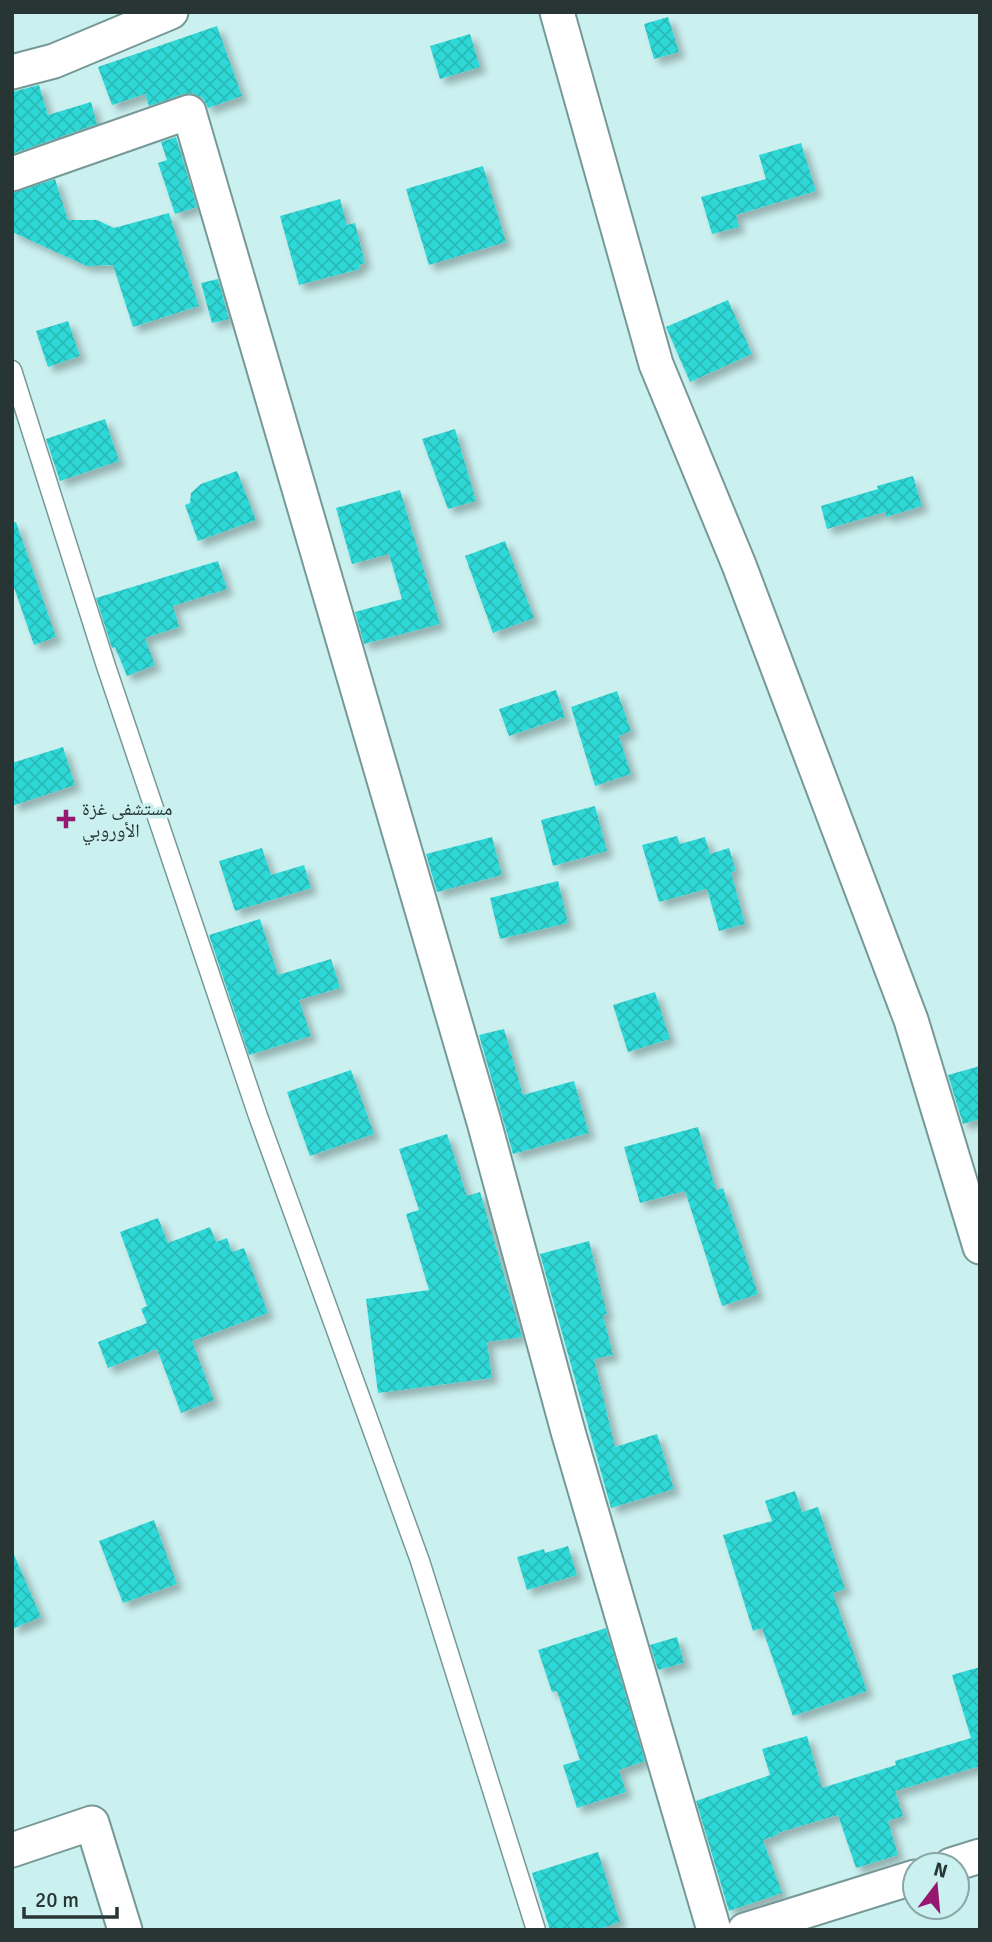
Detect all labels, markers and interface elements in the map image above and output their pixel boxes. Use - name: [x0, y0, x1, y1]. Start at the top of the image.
- place label: مستشفى غزة الأوروبي: [82, 797, 172, 846]
- marker: مستشفى غزة الأوروبي: [56, 809, 76, 829]
- north arrow: [901, 1851, 971, 1921]
- text: N: [931, 1857, 950, 1884]
- scale bar: [24, 1876, 117, 1920]
- text: 20 m: [35, 1887, 79, 1913]

